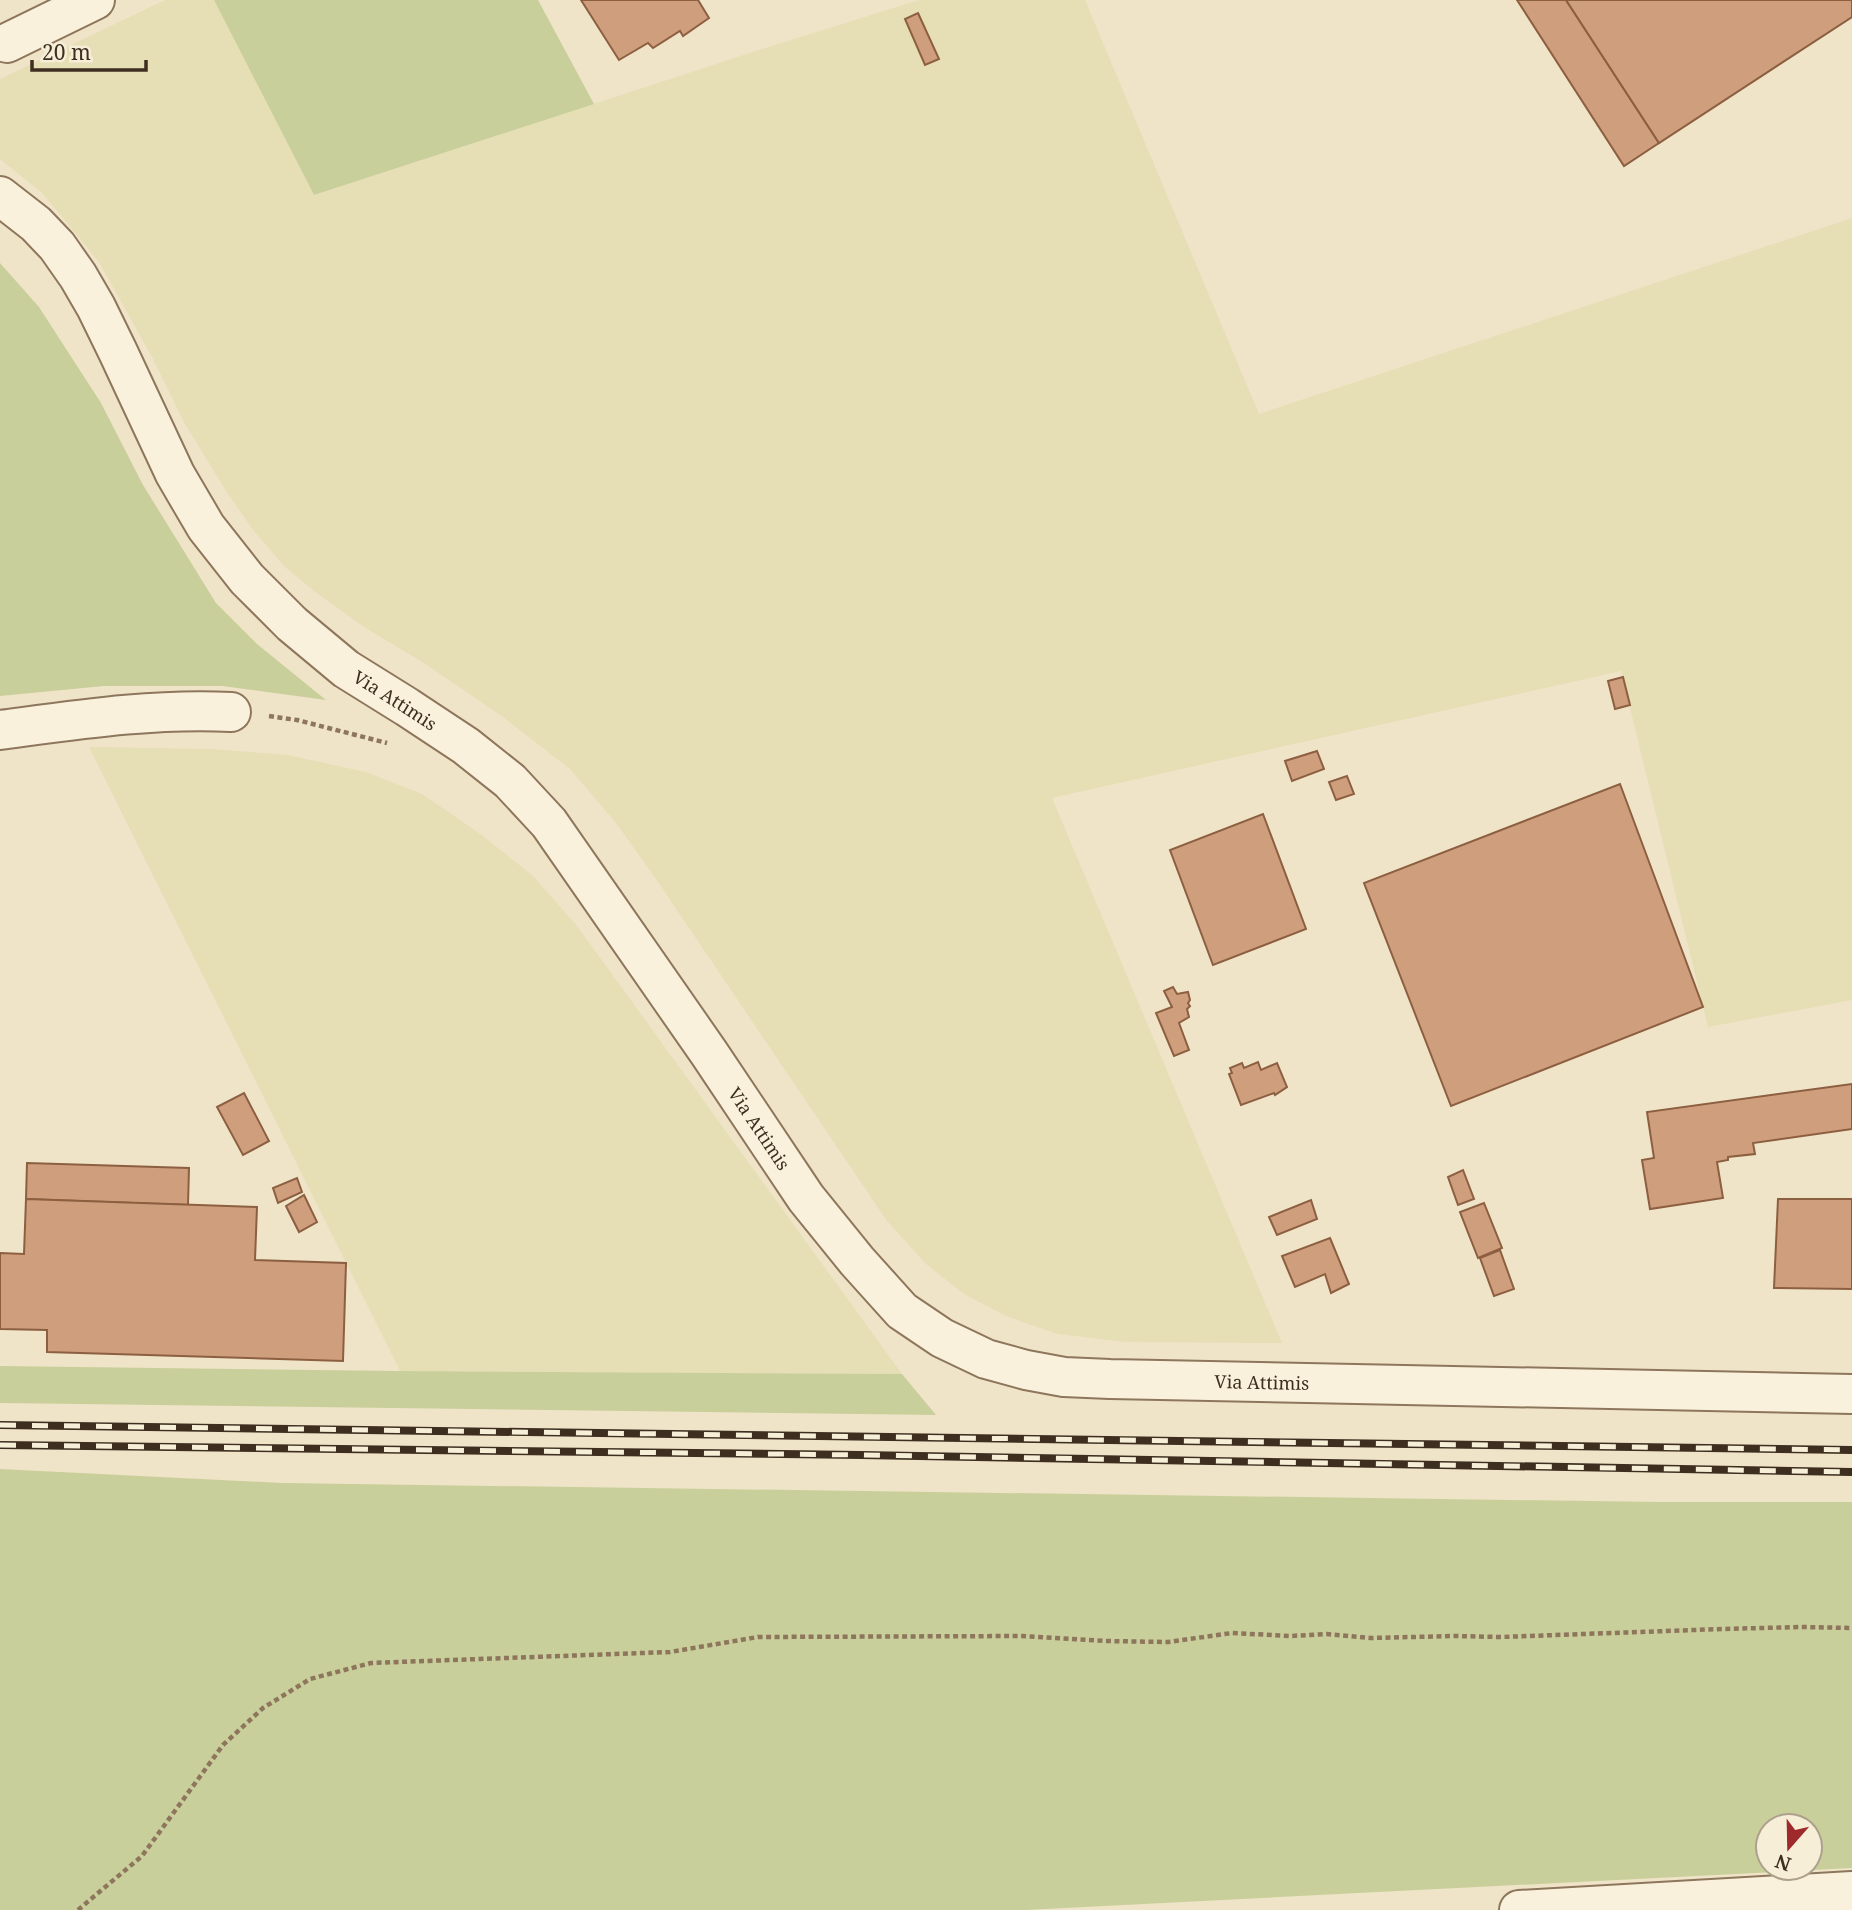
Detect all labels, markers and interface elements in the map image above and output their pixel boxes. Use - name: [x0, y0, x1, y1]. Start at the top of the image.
- scale bar: [32, 28, 145, 72]
- text: 20 m: [42, 38, 91, 66]
- street label: Via Attimis: [349, 665, 442, 736]
- street label: Via Attimis: [723, 1082, 796, 1175]
- street label: Via Attimis: [1214, 1369, 1310, 1395]
- north arrow: [1754, 1812, 1824, 1882]
- text: N: [1772, 1848, 1795, 1878]

